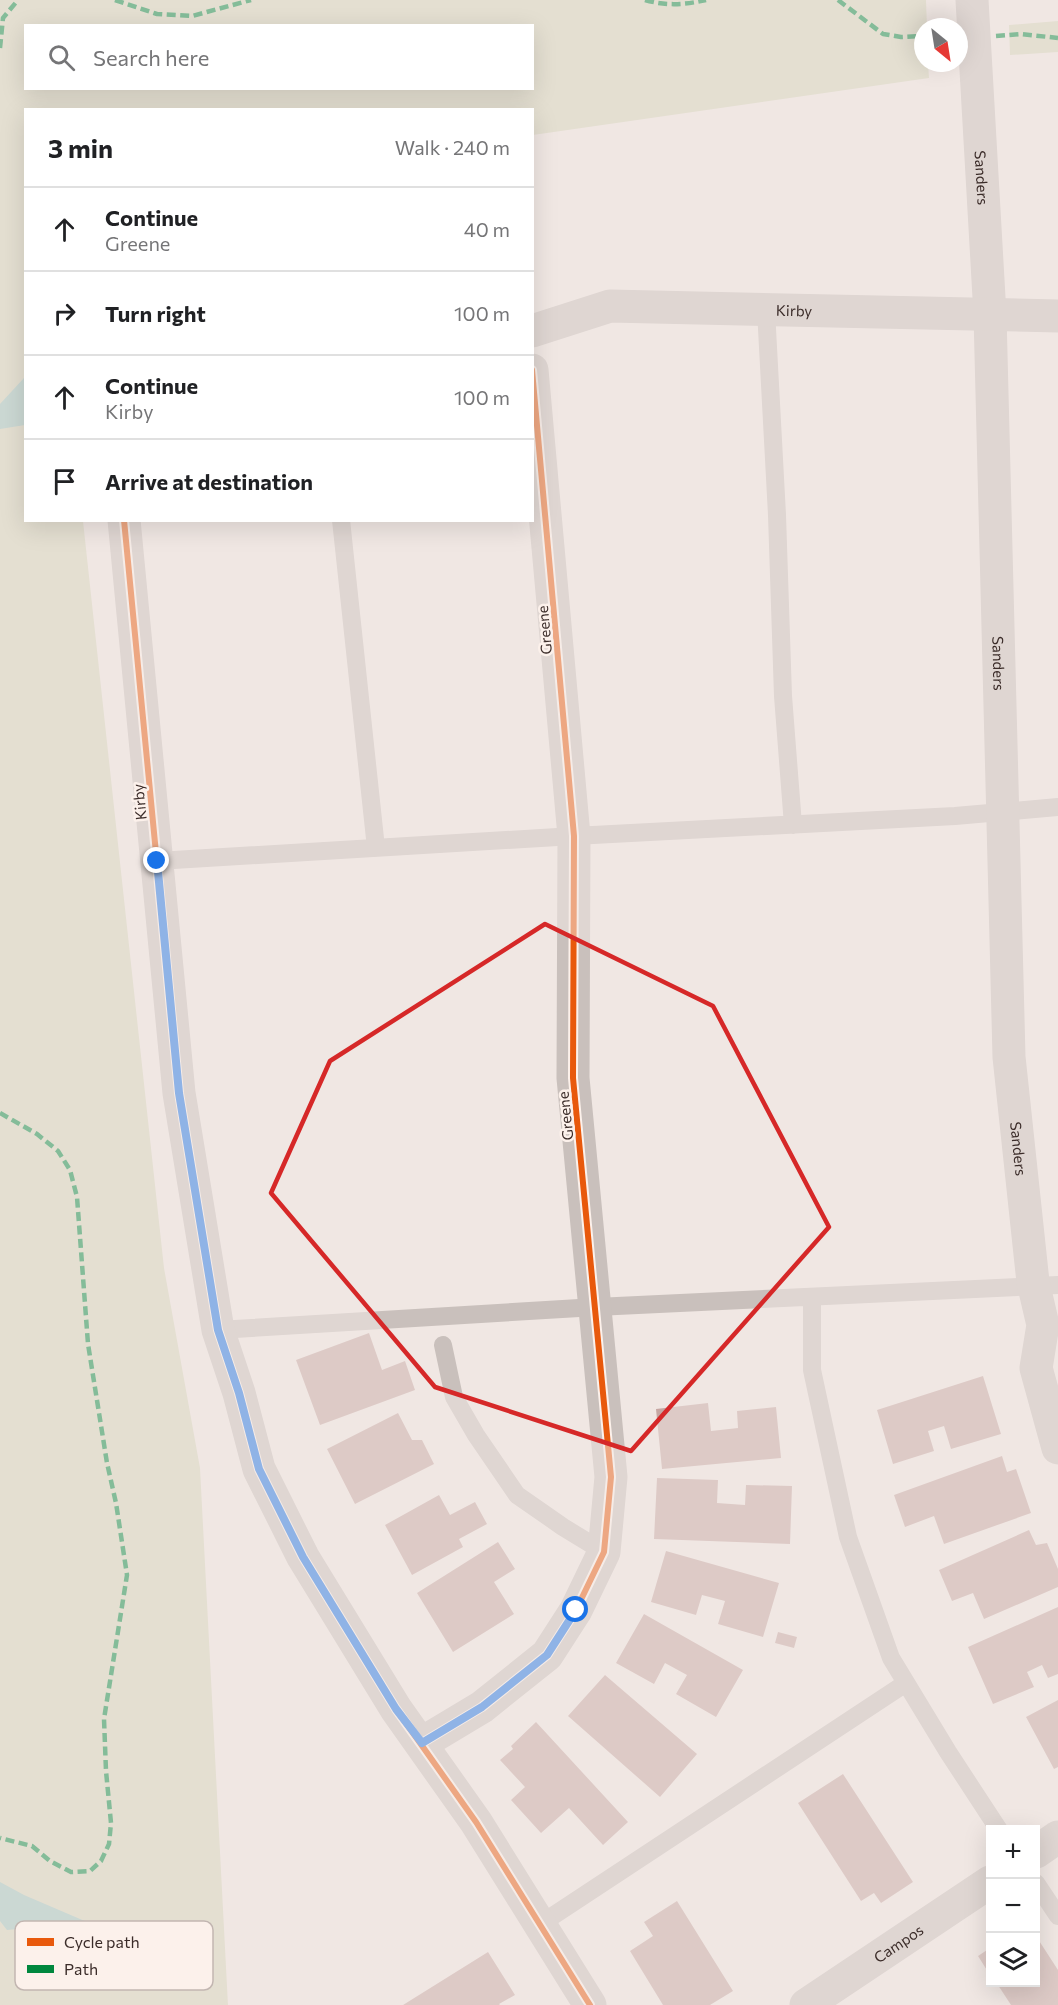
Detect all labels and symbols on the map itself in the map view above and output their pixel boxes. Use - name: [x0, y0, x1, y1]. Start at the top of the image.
- north arrow: [914, 18, 968, 72]
- street label: Sanders: [972, 150, 993, 206]
- street label: Kirby: [776, 301, 813, 320]
- street label: Greene: [533, 605, 555, 655]
- street label: Sanders: [989, 636, 1009, 691]
- street label: Kirby: [128, 783, 150, 821]
- route end: [143, 847, 169, 873]
- street label: Greene: [553, 1091, 577, 1141]
- street label: Sanders: [1007, 1121, 1031, 1177]
- route start: [562, 1596, 588, 1622]
- street label: Campos: [870, 1920, 927, 1966]
- legend: [15, 1921, 213, 1990]
- text: Cycle path: [64, 1932, 140, 1951]
- text: Path: [64, 1959, 98, 1978]

